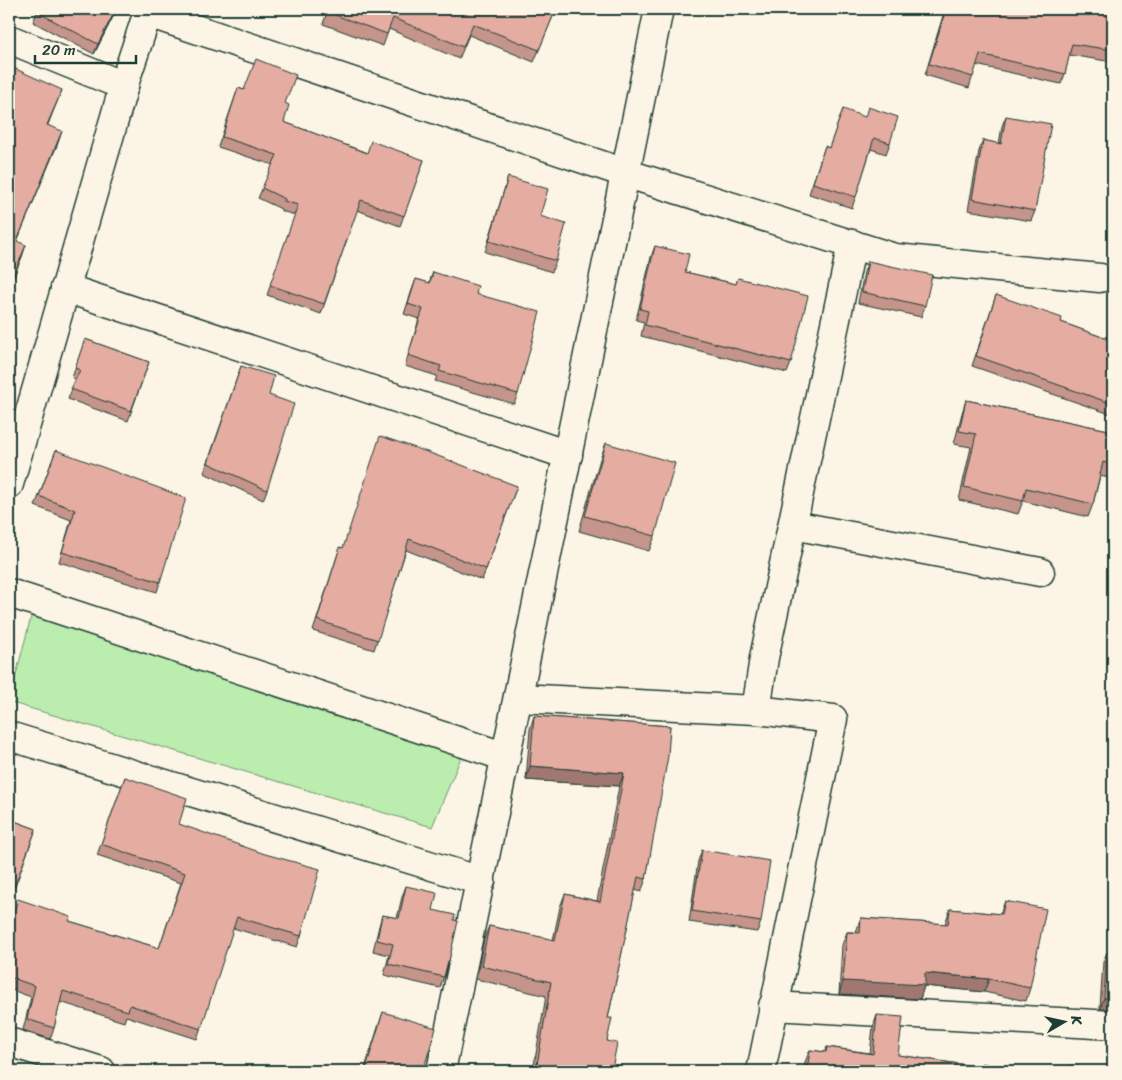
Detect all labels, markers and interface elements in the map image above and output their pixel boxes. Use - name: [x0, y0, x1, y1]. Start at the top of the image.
- scale bar: [35, 32, 136, 64]
- text: 20 m: [42, 37, 76, 63]
- north arrow: [1040, 998, 1090, 1048]
- text: K: [1063, 1013, 1090, 1028]

